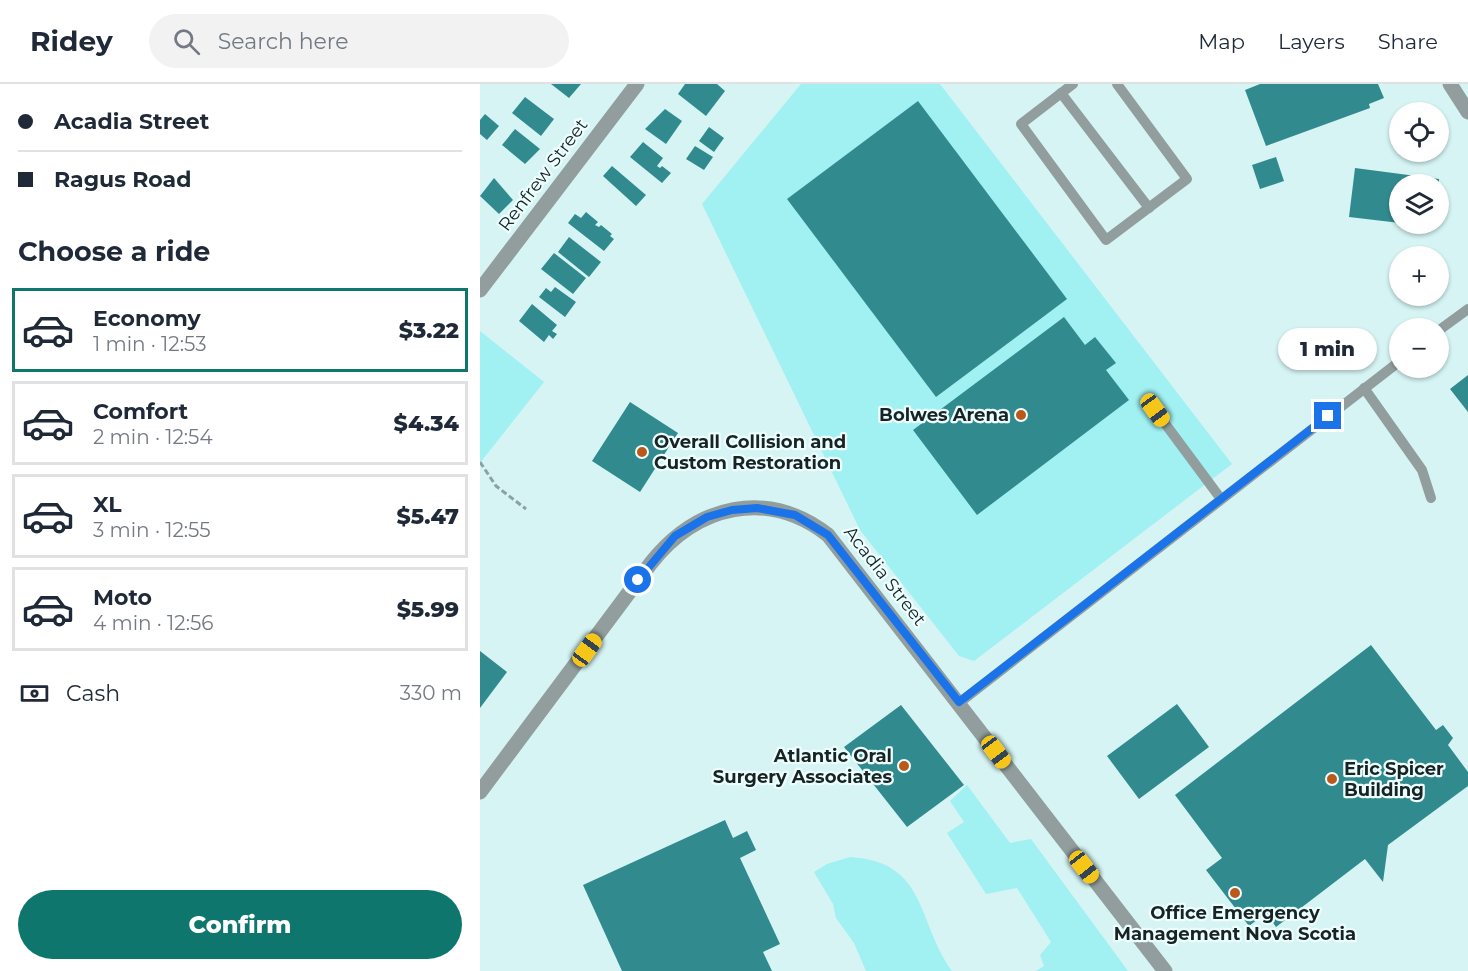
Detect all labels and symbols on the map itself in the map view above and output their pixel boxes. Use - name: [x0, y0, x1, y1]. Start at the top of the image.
- street label: Renfrew Street: [494, 115, 592, 235]
- callout: 1 min: [1278, 329, 1378, 371]
- car: [1137, 390, 1173, 430]
- route end: [1314, 402, 1341, 429]
- place label: Bolwes Arena: [879, 404, 1009, 426]
- marker: Bolwes Arena: [1014, 408, 1028, 422]
- place label: Overall Collision and Custom Restoration: [654, 431, 846, 474]
- marker: Overall Collision and Custom Restoration: [635, 445, 649, 459]
- street label: Acadia Street: [839, 522, 931, 630]
- route start: [624, 566, 651, 593]
- car: [569, 630, 605, 670]
- car: [978, 732, 1014, 772]
- place label: Atlantic Oral Surgery Associates: [713, 745, 892, 788]
- place label: Eric Spicer Building: [1344, 758, 1444, 801]
- marker: Atlantic Oral Surgery Associates: [897, 759, 911, 773]
- marker: Eric Spicer Building: [1325, 772, 1339, 786]
- car: [1066, 847, 1102, 887]
- marker: Office Emergency Management Nova Scotia: [1228, 886, 1242, 900]
- place label: Office Emergency Management Nova Scotia: [1114, 902, 1356, 945]

